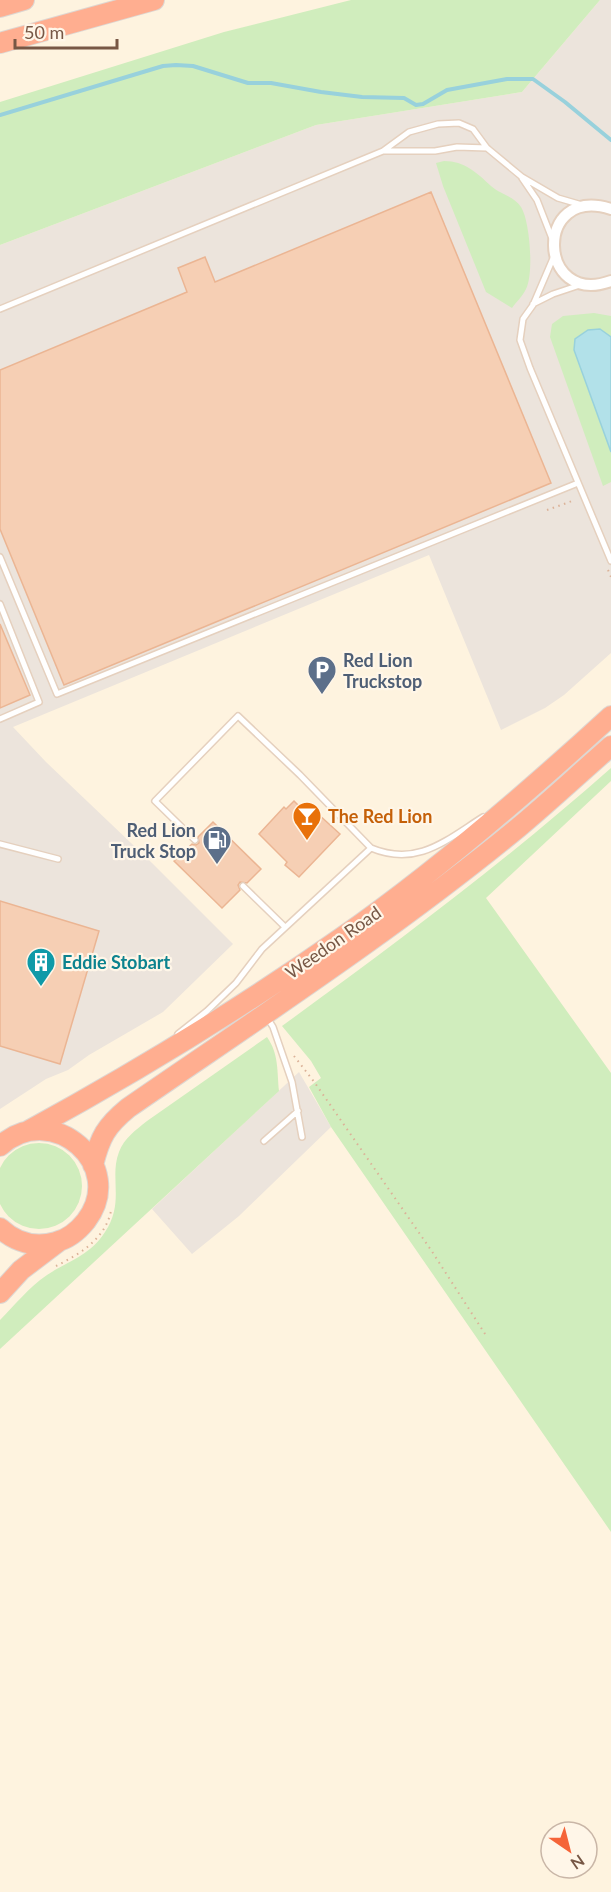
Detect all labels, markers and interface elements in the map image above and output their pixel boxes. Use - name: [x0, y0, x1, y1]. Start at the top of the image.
- scale bar: [15, 12, 117, 50]
- text: 50 m: [24, 21, 64, 43]
- place label: Red Lion Truckstop: [343, 649, 422, 692]
- parking icon: Red Lion Truckstop: [306, 654, 338, 696]
- bar icon: The Red Lion: [291, 800, 323, 842]
- place label: The Red Lion: [328, 805, 432, 827]
- place label: Red Lion Truck Stop: [111, 819, 196, 862]
- fuel station icon: Red Lion Truck Stop: [201, 824, 233, 866]
- street label: Weedon Road: [281, 901, 385, 983]
- building icon: Eddie Stobart: [25, 946, 57, 988]
- place label: Eddie Stobart: [62, 951, 171, 973]
- north arrow: [539, 1820, 599, 1880]
- text: N: [567, 1851, 588, 1874]

